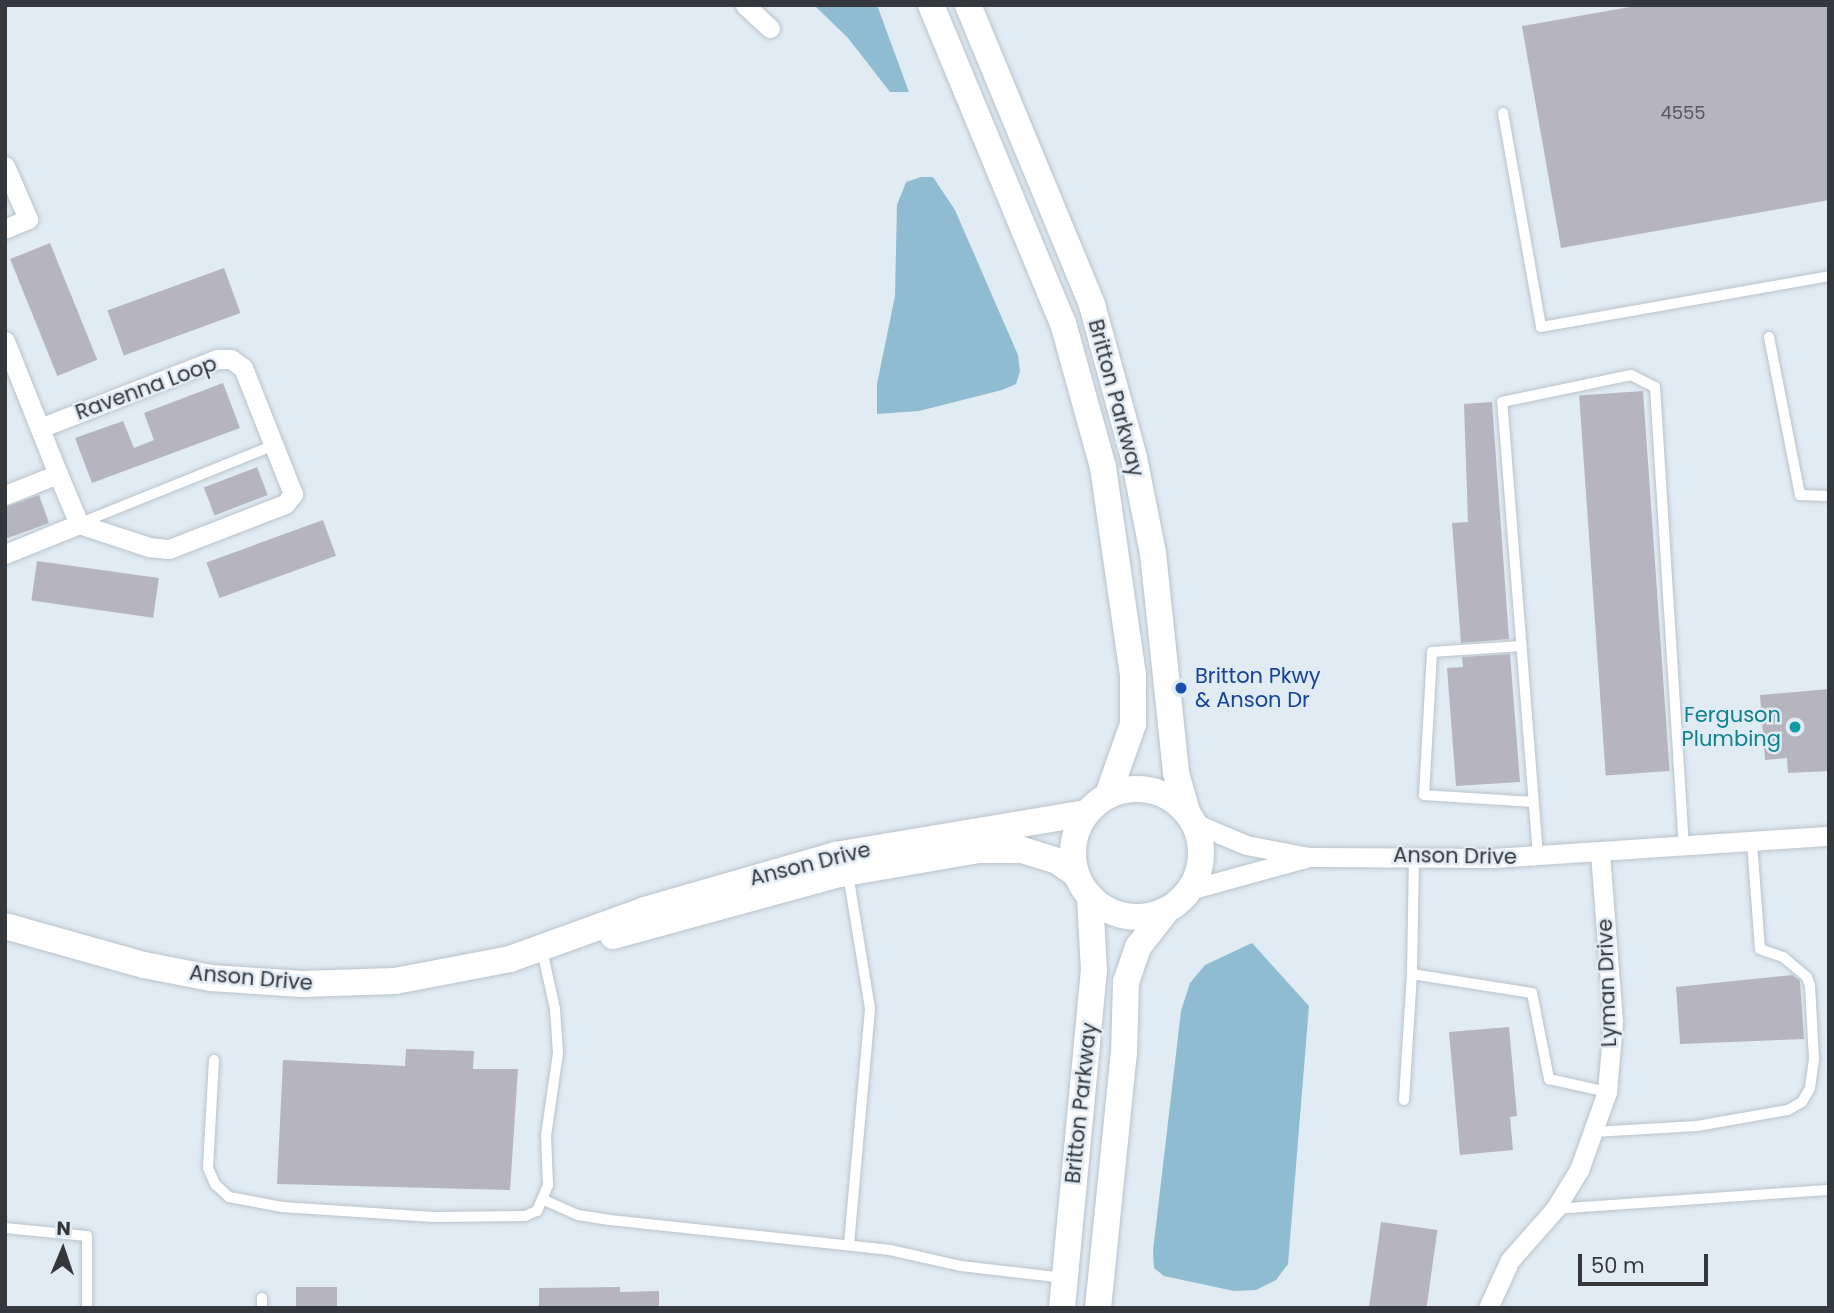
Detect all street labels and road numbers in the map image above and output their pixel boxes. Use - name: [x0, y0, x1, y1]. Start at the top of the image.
- street label: Britton Parkway: [1083, 317, 1149, 479]
- street label: Ravenna Loop: [72, 351, 220, 425]
- street label: Anson Drive: [747, 837, 873, 891]
- street label: Anson Drive: [1393, 842, 1517, 870]
- street label: Lyman Drive: [1592, 918, 1622, 1048]
- street label: Anson Drive: [188, 960, 314, 996]
- street label: Britton Parkway: [1060, 1021, 1102, 1185]

